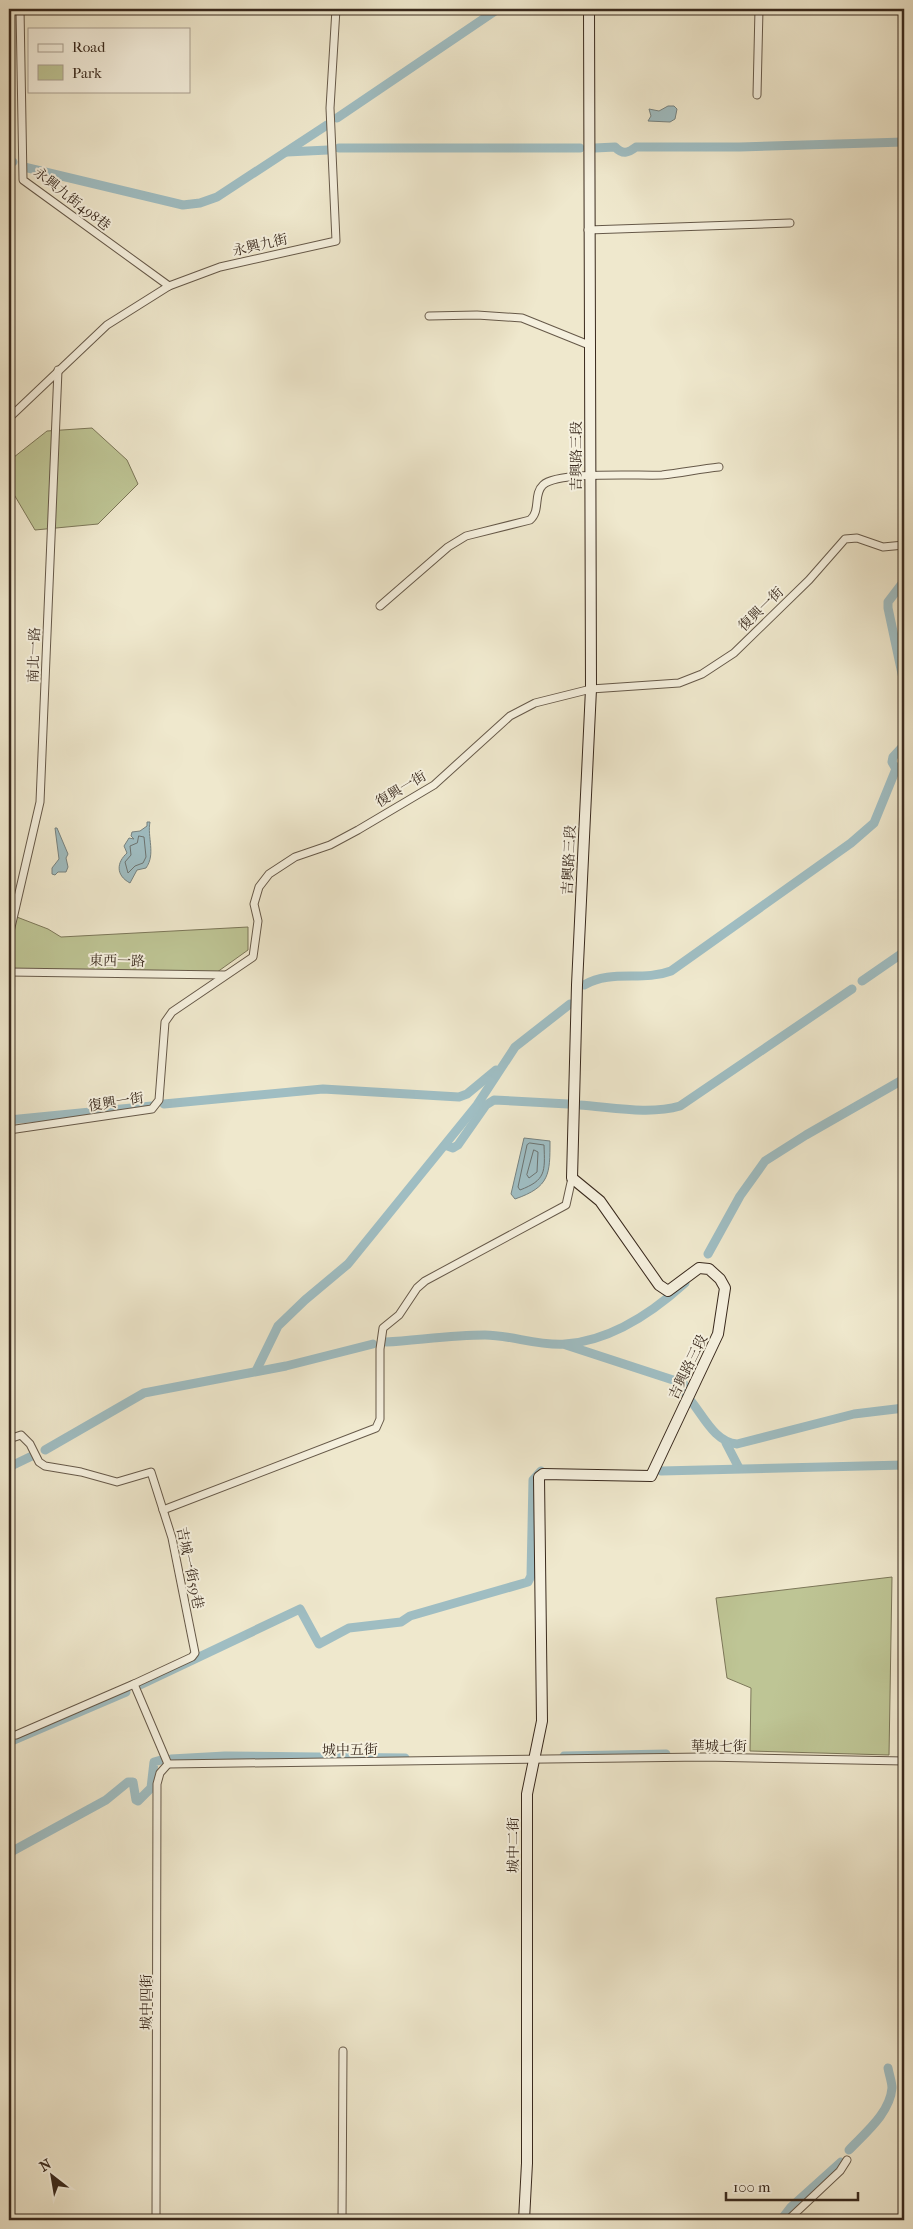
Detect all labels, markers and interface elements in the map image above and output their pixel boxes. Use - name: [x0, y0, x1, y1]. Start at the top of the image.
- legend: [28, 28, 190, 92]
- text: Road: [72, 38, 106, 56]
- text: Park: [72, 64, 102, 82]
- street label: 永興九街498巷: [30, 164, 114, 234]
- street label: 永興九街: [231, 230, 289, 260]
- street label: 吉興路三段: [568, 421, 585, 491]
- street label: 復興一街: [735, 583, 787, 635]
- street label: 南北一路: [25, 627, 43, 683]
- street label: 復興一街: [373, 767, 429, 811]
- street label: 吉興路三段: [559, 825, 579, 895]
- street label: 東西一路: [89, 952, 145, 970]
- street label: 復興一街: [87, 1089, 145, 1115]
- street label: 吉興路三段: [665, 1332, 711, 1402]
- street label: 吉城一街59巷: [173, 1525, 207, 1611]
- street label: 華城七街: [691, 1738, 747, 1755]
- street label: 城中五街: [322, 1741, 378, 1759]
- street label: 城中二街: [505, 1817, 522, 1873]
- street label: 城中四街: [138, 1974, 155, 2030]
- north arrow: [28, 2152, 78, 2202]
- text: N: [37, 2155, 55, 2175]
- scale bar: [726, 2169, 858, 2201]
- text: 100 m: [733, 2178, 771, 2196]

